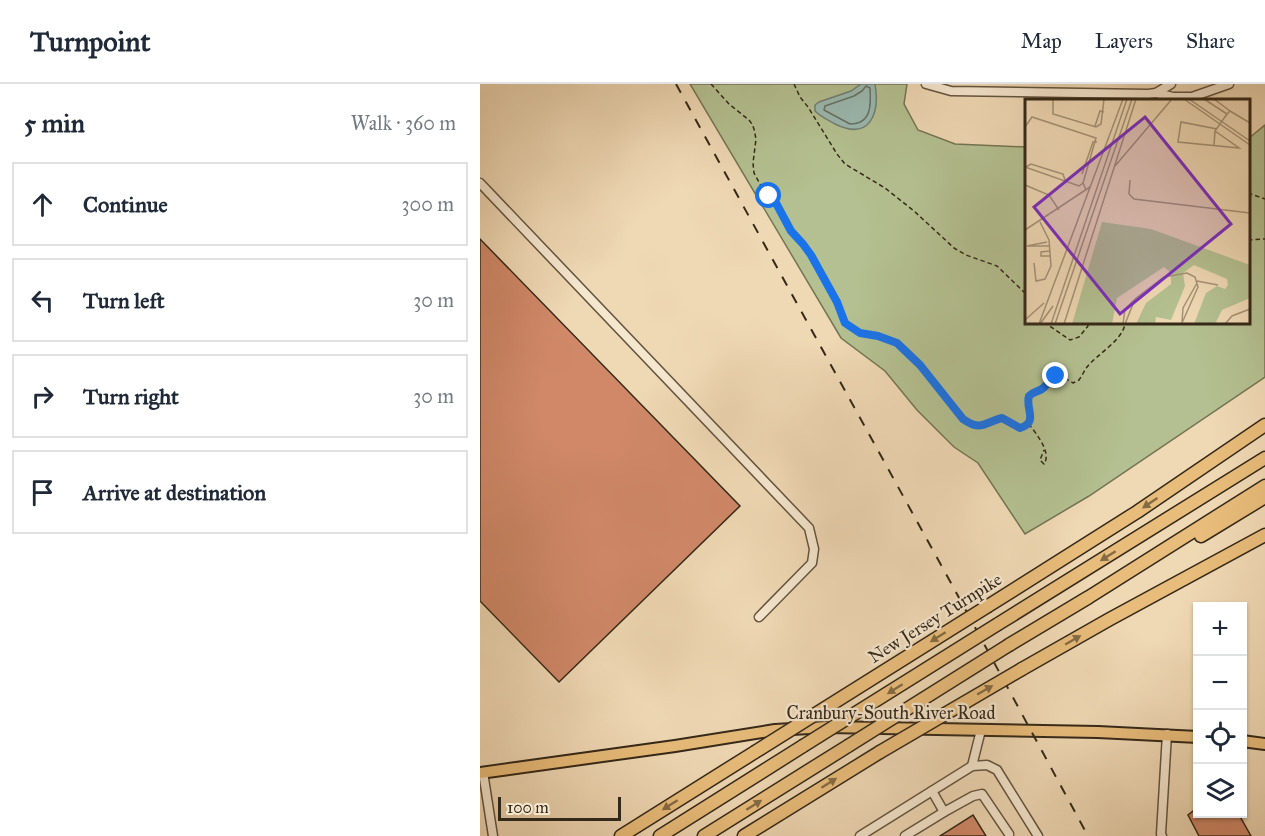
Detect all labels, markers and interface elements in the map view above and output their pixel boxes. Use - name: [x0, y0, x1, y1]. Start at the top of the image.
- text: Turnpoint: [30, 24, 150, 59]
- text: Map: [1021, 28, 1062, 54]
- text: Layers: [1095, 28, 1153, 54]
- text: Share: [1186, 28, 1235, 54]
- inset map: [1025, 99, 1250, 324]
- text: 5 min: [24, 107, 85, 139]
- text: Walk · 360 m: [351, 111, 456, 135]
- route start: [755, 182, 781, 208]
- icon: ahead: [26, 188, 59, 221]
- text: Continue: [83, 191, 168, 218]
- text: 300 m: [402, 192, 454, 216]
- icon: left: [26, 284, 59, 317]
- text: Turn left: [83, 287, 165, 314]
- text: 30 m: [413, 288, 454, 312]
- route end: [1042, 362, 1068, 388]
- icon: right: [26, 380, 59, 413]
- text: Turn right: [83, 383, 179, 410]
- text: 30 m: [413, 384, 454, 408]
- icon: arrive: [26, 476, 59, 509]
- text: Arrive at destination: [83, 479, 266, 506]
- one-way arrow: [1142, 498, 1158, 509]
- one-way arrow: [1100, 551, 1116, 562]
- street label: New Jersey Turnpike: [864, 568, 1006, 669]
- map controls: [1193, 602, 1247, 818]
- button: +: [1193, 602, 1247, 656]
- one-way arrow: [930, 632, 946, 643]
- one-way arrow: [1065, 635, 1082, 645]
- button: −: [1193, 656, 1247, 710]
- one-way arrow: [887, 683, 903, 694]
- one-way arrow: [977, 685, 993, 696]
- street label: Cranbury-South River Road: [787, 702, 995, 724]
- button: locate: [1193, 710, 1247, 764]
- button: layers: [1193, 764, 1247, 818]
- one-way arrow: [821, 778, 837, 789]
- scale bar: [498, 794, 621, 822]
- text: 100 m: [507, 798, 549, 817]
- one-way arrow: [746, 799, 762, 810]
- one-way arrow: [662, 800, 678, 811]

